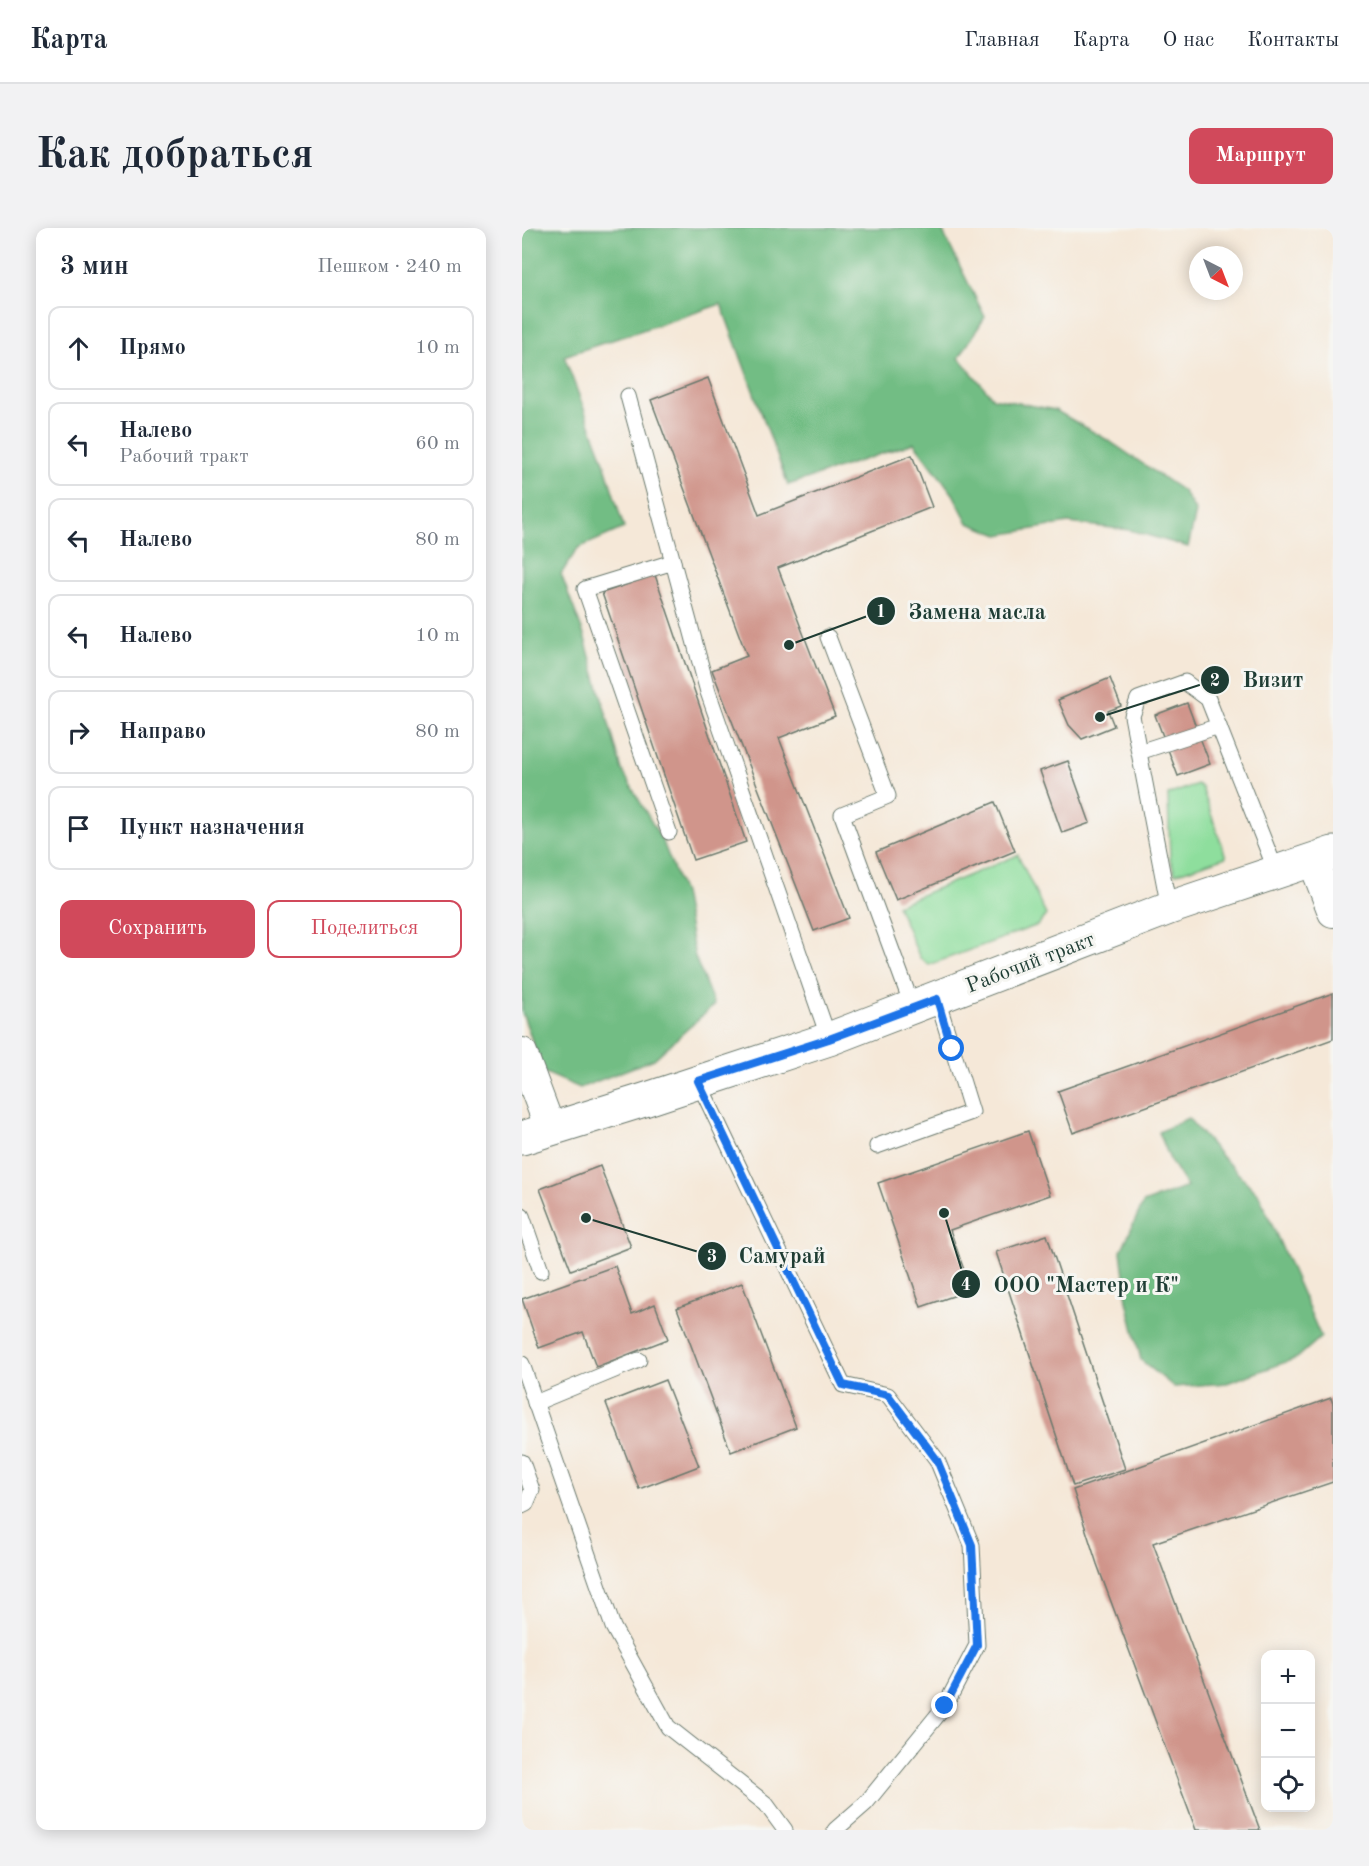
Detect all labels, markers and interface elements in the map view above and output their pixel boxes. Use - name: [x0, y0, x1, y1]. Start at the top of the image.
- text: Карта: [30, 27, 108, 55]
- text: Главная: [964, 30, 1040, 51]
- text: Карта: [1073, 30, 1130, 51]
- text: О нас: [1163, 30, 1214, 51]
- text: Контакты: [1247, 30, 1339, 51]
- button: Маршрут: [1189, 128, 1333, 184]
- text: Как добраться: [36, 135, 313, 177]
- north arrow: [1189, 246, 1243, 300]
- text: 3 мин: [60, 254, 129, 280]
- text: Пешком · 240 m: [317, 257, 462, 277]
- icon: ahead: [62, 332, 95, 365]
- text: Прямо: [119, 337, 186, 359]
- text: 10 m: [415, 338, 460, 358]
- text: Налево: [119, 420, 192, 442]
- icon: left: [62, 428, 95, 461]
- text: 60 m: [415, 434, 460, 454]
- text: Рабочий тракт: [119, 447, 249, 467]
- icon: left: [62, 524, 95, 557]
- text: Налево: [119, 529, 192, 551]
- text: 80 m: [415, 530, 460, 550]
- callout: Замена масла: [866, 591, 1058, 631]
- text: Замена масла: [908, 602, 1046, 624]
- text: 1: [876, 603, 886, 621]
- icon: left: [62, 620, 95, 653]
- text: Налево: [119, 625, 192, 647]
- text: 10 m: [415, 626, 460, 646]
- callout: Визит: [1200, 660, 1315, 700]
- text: Визит: [1243, 670, 1303, 692]
- text: 2: [1210, 672, 1220, 690]
- icon: right: [62, 716, 95, 749]
- text: Направо: [119, 721, 206, 743]
- text: 80 m: [415, 722, 460, 742]
- icon: arrive: [62, 812, 95, 845]
- text: Пункт назначения: [119, 817, 305, 839]
- button: Сохранить: [60, 900, 255, 958]
- button: Поделиться: [267, 900, 462, 958]
- street label: Рабочий тракт: [963, 929, 1098, 998]
- route start: [938, 1035, 964, 1061]
- callout: Самурай: [697, 1236, 838, 1276]
- text: Самурай: [738, 1246, 826, 1268]
- text: 3: [707, 1248, 717, 1266]
- callout: ООО "Мастер и К": [951, 1264, 1191, 1304]
- text: ООО "Мастер и К": [993, 1275, 1179, 1297]
- text: 4: [961, 1276, 971, 1294]
- map controls: [1261, 1650, 1315, 1812]
- button: +: [1261, 1650, 1315, 1704]
- route end: [931, 1692, 957, 1718]
- button: −: [1261, 1704, 1315, 1758]
- button: locate: [1261, 1758, 1315, 1812]

